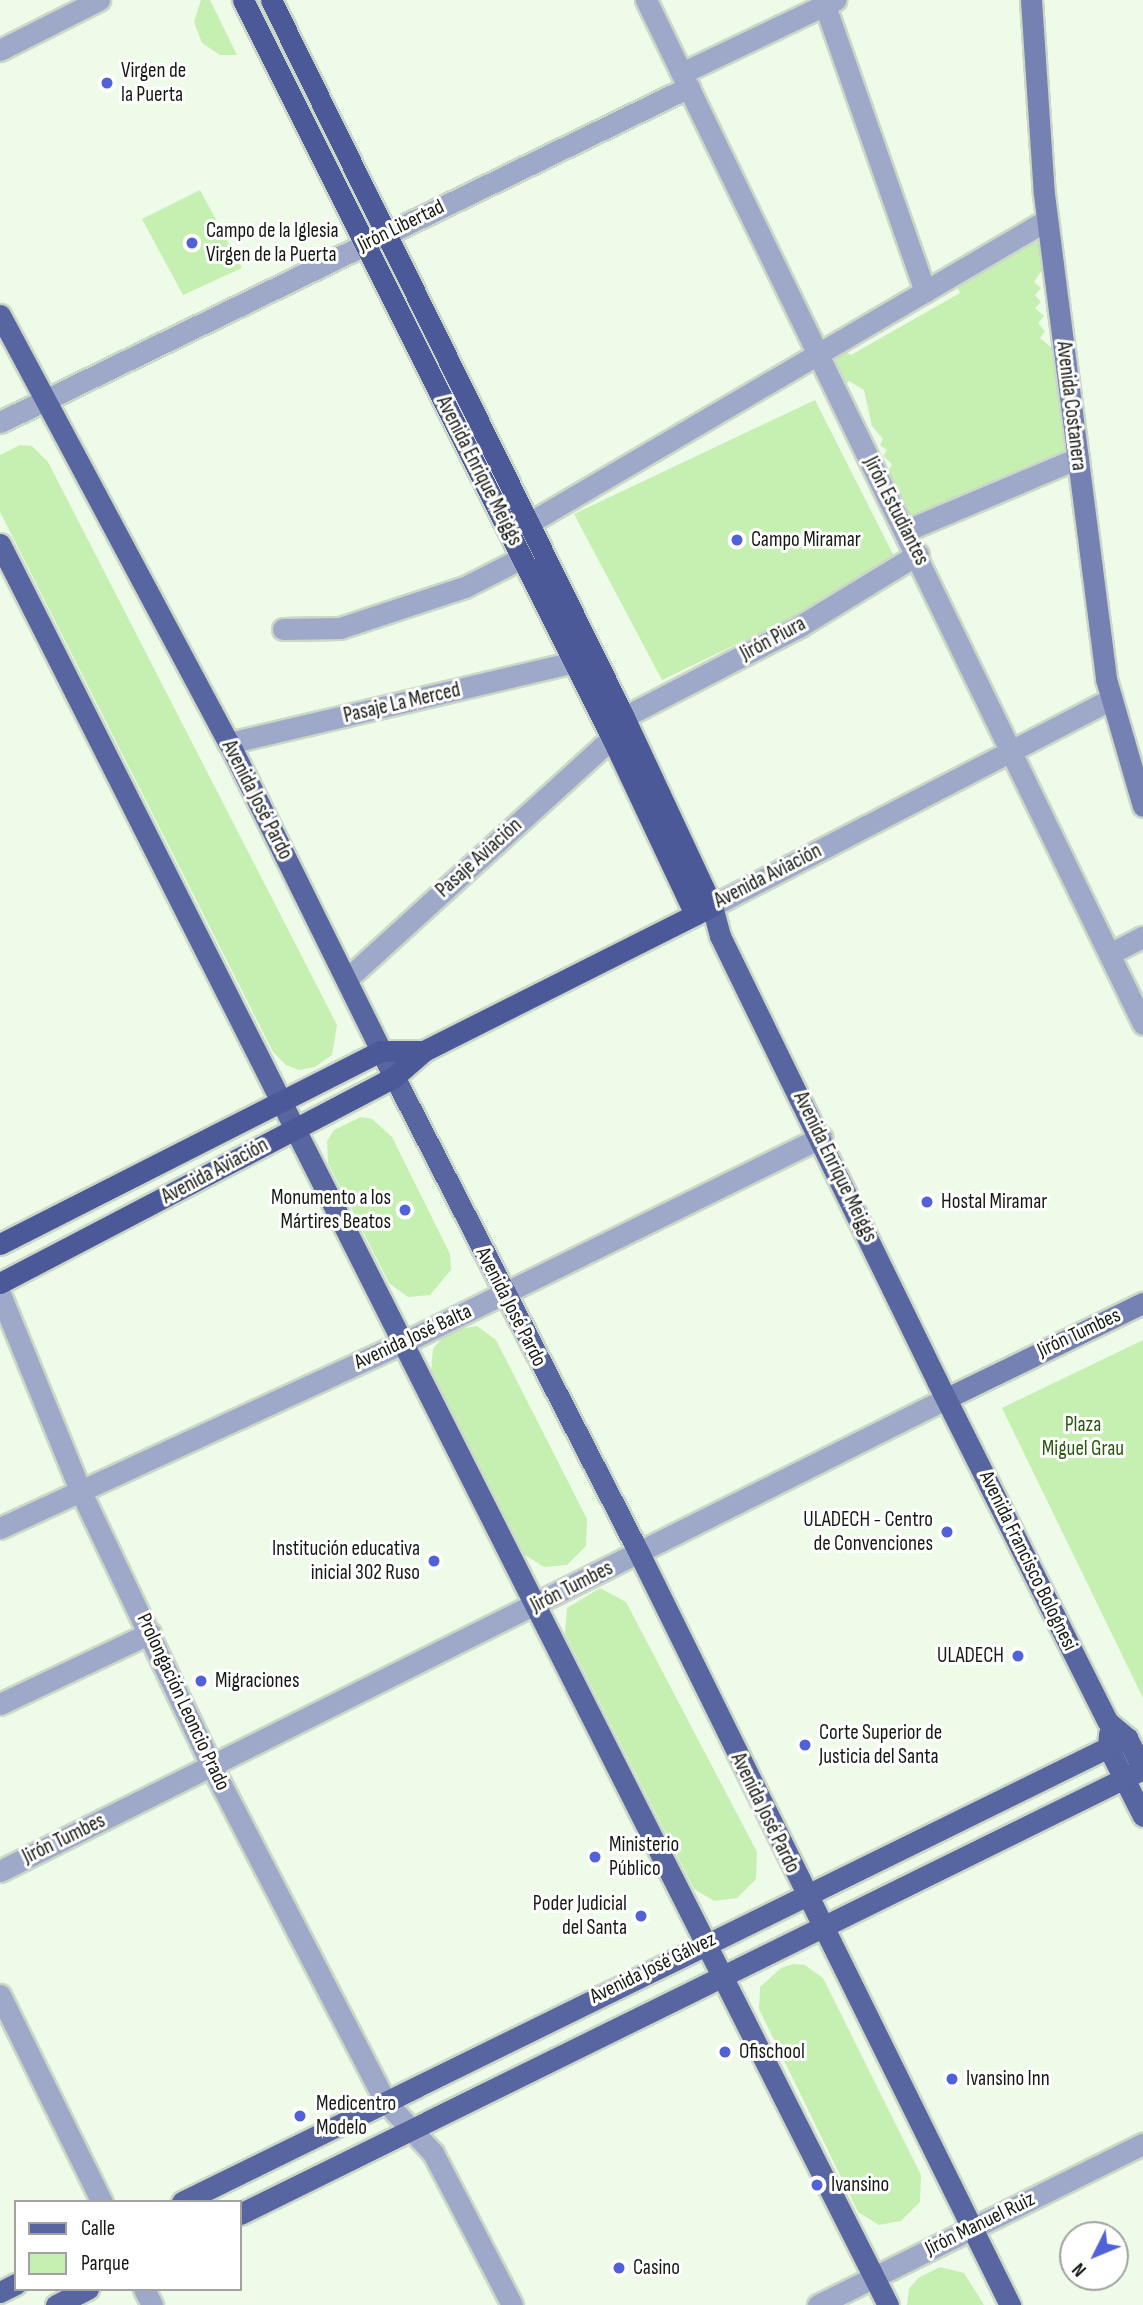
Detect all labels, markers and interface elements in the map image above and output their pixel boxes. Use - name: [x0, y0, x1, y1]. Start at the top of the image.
- place label: Virgen de la Puerta: [121, 58, 186, 108]
- marker: Virgen de la Puerta: [99, 75, 115, 91]
- street label: Jirón Libertad: [354, 194, 448, 258]
- place label: Campo de la Iglesia Virgen de la Puerta: [206, 218, 339, 268]
- marker: Campo de la Iglesia Virgen de la Puerta: [184, 235, 200, 251]
- street label: Avenida Costanera: [1051, 340, 1091, 472]
- street label: Avenida Enrique Meiggs: [431, 392, 527, 550]
- street label: Jirón Estudiantes: [858, 453, 934, 569]
- place label: Campo Miramar: [751, 527, 861, 553]
- marker: Campo Miramar: [729, 532, 745, 548]
- street label: Jirón Piura: [736, 611, 810, 667]
- street label: Pasaje La Merced: [341, 677, 463, 729]
- street label: Avenida José Pardo: [216, 736, 298, 864]
- street label: Pasaje Aviación: [431, 813, 527, 903]
- street label: Avenida Aviación: [710, 838, 826, 914]
- street label: Avenida Enrique Meiggs: [788, 1088, 882, 1246]
- street label: Avenida Aviación: [157, 1132, 273, 1210]
- place label: Monumento a los Mártires Beatos: [271, 1185, 391, 1235]
- place label: Hostal Miramar: [941, 1189, 1047, 1215]
- marker: Hostal Miramar: [919, 1194, 935, 1210]
- marker: Monumento a los Mártires Beatos: [397, 1202, 413, 1218]
- street label: Avenida José Pardo: [470, 1243, 552, 1371]
- street label: Avenida José Balta: [350, 1299, 476, 1375]
- street label: Jirón Tumbes: [1033, 1303, 1125, 1363]
- park label: Plaza Miguel Grau: [1042, 1412, 1124, 1462]
- street label: Avenida Francisco Bolognesi: [973, 1467, 1083, 1655]
- place label: ULADECH - Centro de Convenciones: [803, 1507, 933, 1557]
- marker: ULADECH - Centro de Convenciones: [939, 1524, 955, 1540]
- place label: Institución educativa inicial 302 Ruso: [272, 1536, 420, 1586]
- marker: Institución educativa inicial 302 Ruso: [426, 1553, 442, 1569]
- street label: Jirón Tumbes: [527, 1556, 617, 1618]
- street label: Prolongación Leoncio Prado: [131, 1609, 235, 1795]
- place label: ULADECH: [937, 1643, 1004, 1669]
- marker: ULADECH: [1010, 1648, 1026, 1664]
- place label: Migraciones: [215, 1668, 300, 1694]
- marker: Migraciones: [193, 1673, 209, 1689]
- place label: Corte Superior de Justicia del Santa: [819, 1720, 942, 1770]
- marker: Corte Superior de Justicia del Santa: [797, 1737, 813, 1753]
- street label: Avenida José Pardo: [725, 1749, 805, 1877]
- street label: Jirón Tumbes: [19, 1808, 109, 1870]
- place label: Ministerio Público: [609, 1832, 679, 1882]
- marker: Ministerio Público: [587, 1849, 603, 1865]
- place label: Poder Judicial del Santa: [533, 1891, 627, 1941]
- marker: Poder Judicial del Santa: [633, 1908, 649, 1924]
- street label: Avenida José Gálvez: [586, 1927, 720, 2009]
- place label: Ofischool: [739, 2039, 805, 2065]
- marker: Ofischool: [717, 2044, 733, 2060]
- place label: Ivansino Inn: [966, 2066, 1050, 2092]
- marker: Ivansino Inn: [944, 2071, 960, 2087]
- place label: Medicentro Modelo: [316, 2091, 396, 2141]
- marker: Medicentro Modelo: [290, 2106, 310, 2126]
- place label: Ivansino: [831, 2172, 889, 2198]
- marker: Ivansino: [809, 2177, 825, 2193]
- street label: Jirón Manuel Ruiz: [921, 2187, 1039, 2261]
- legend: [14, 2200, 242, 2291]
- text: Calle: [81, 2216, 115, 2241]
- north arrow: [1059, 2221, 1129, 2291]
- text: Parque: [81, 2251, 129, 2276]
- place label: Casino: [633, 2255, 680, 2281]
- text: N: [1068, 2258, 1092, 2281]
- marker: Casino: [611, 2260, 627, 2276]

